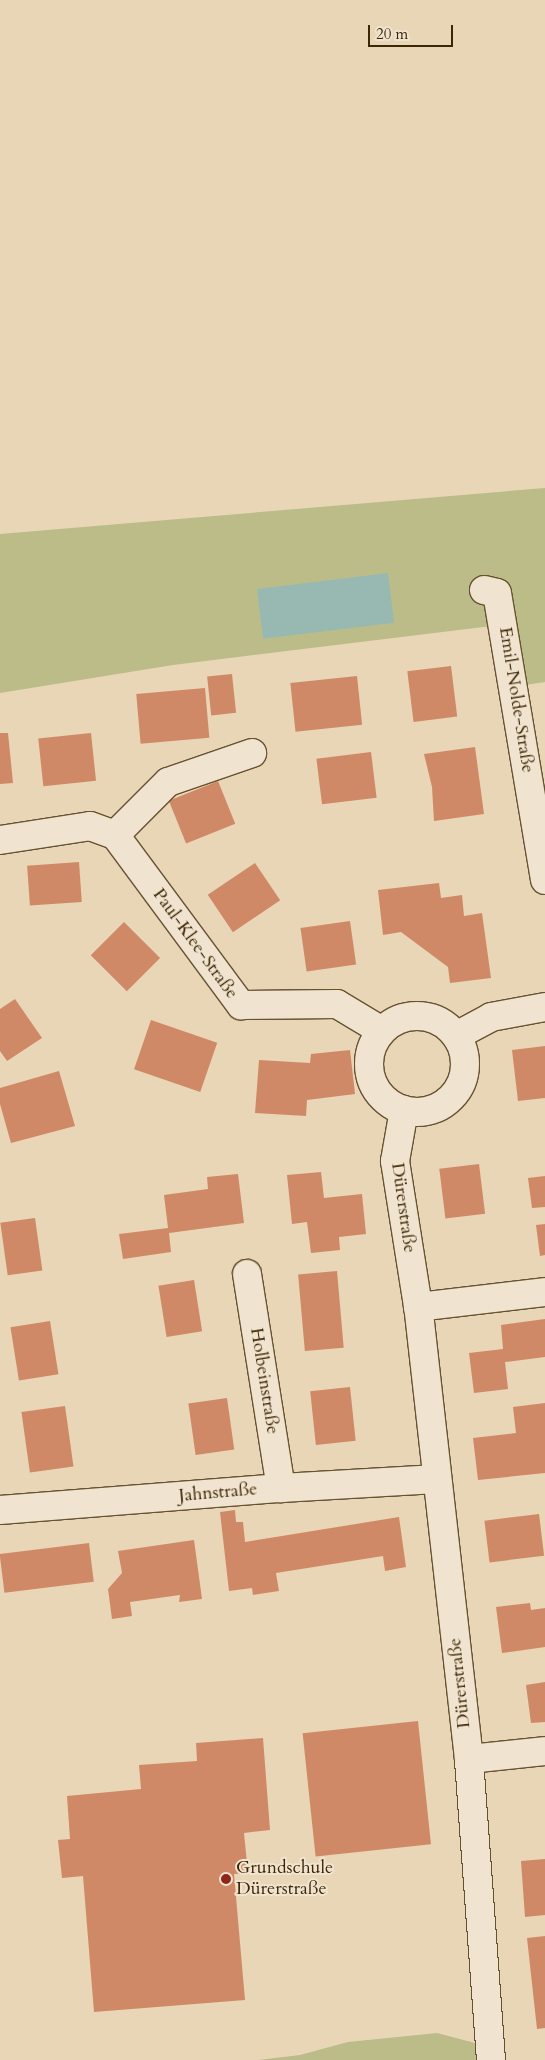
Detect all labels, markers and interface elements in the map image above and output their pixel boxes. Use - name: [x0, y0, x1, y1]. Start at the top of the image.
- scale bar: [370, 15, 455, 47]
- text: 20 m: [376, 24, 408, 44]
- street label: Emil-Nolde-Straße: [494, 626, 538, 774]
- street label: Paul-Klee-Straße: [148, 885, 242, 1003]
- street label: Dürerstraße: [386, 1162, 420, 1254]
- street label: Holbeinstraße: [245, 1326, 283, 1436]
- street label: Jahnstraße: [178, 1479, 258, 1507]
- street label: Dürerstraße: [445, 1637, 475, 1729]
- place label: Grundschule Dürerstraße: [236, 1858, 333, 1900]
- marker: Grundschule Dürerstraße: [220, 1873, 232, 1885]

